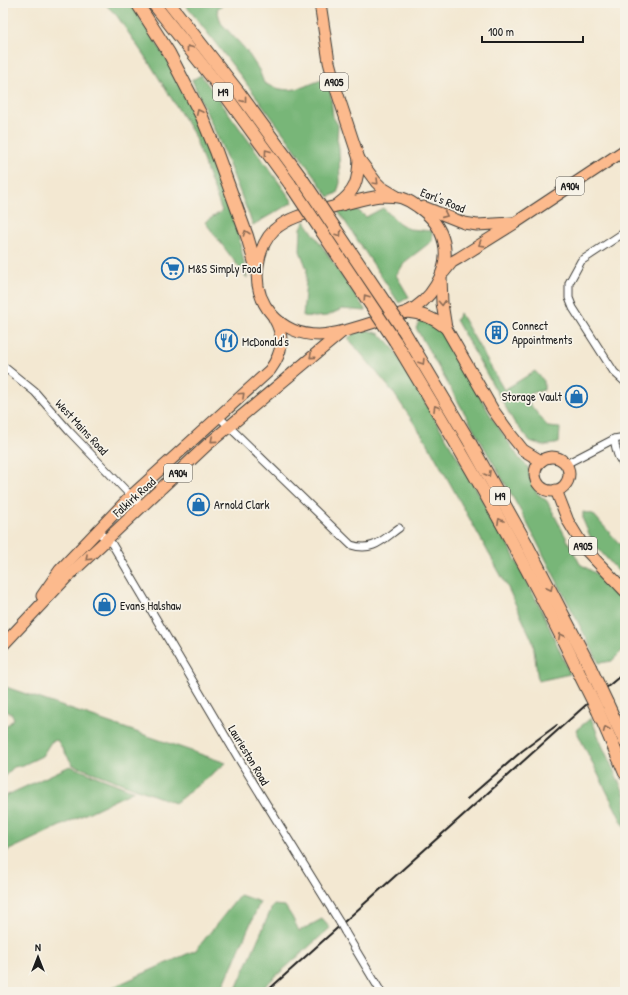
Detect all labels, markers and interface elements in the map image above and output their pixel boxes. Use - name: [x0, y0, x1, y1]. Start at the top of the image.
- scale bar: [482, 18, 583, 44]
- text: 100 m: [488, 23, 514, 40]
- one-way arrow: [187, 45, 194, 52]
- road number: A905: [320, 73, 348, 91]
- road number: M9: [213, 83, 233, 101]
- one-way arrow: [240, 96, 247, 103]
- one-way arrow: [196, 108, 204, 116]
- one-way arrow: [265, 149, 272, 156]
- one-way arrow: [371, 177, 379, 185]
- road number: A904: [556, 177, 584, 195]
- street label: Earl's Road: [418, 183, 468, 217]
- one-way arrow: [441, 211, 448, 219]
- one-way arrow: [242, 229, 251, 236]
- one-way arrow: [334, 230, 342, 237]
- one-way arrow: [479, 239, 486, 246]
- supermarket icon: M&S Simply Food: [160, 255, 186, 281]
- place label: M&S Simply Food: [188, 260, 261, 277]
- one-way arrow: [363, 294, 370, 301]
- one-way arrow: [437, 300, 446, 306]
- place label: Connect Appointments: [512, 317, 573, 348]
- building icon: Connect Appointments: [484, 319, 510, 345]
- restaurant icon: McDonald's: [214, 328, 240, 354]
- place label: McDonald's: [242, 333, 289, 350]
- one-way arrow: [310, 352, 317, 359]
- one-way arrow: [417, 358, 424, 365]
- shop icon: Storage Vault: [564, 383, 590, 409]
- place label: Storage Vault: [502, 388, 563, 405]
- one-way arrow: [237, 392, 245, 400]
- street label: West Mains Road: [52, 395, 113, 459]
- one-way arrow: [433, 405, 440, 412]
- one-way arrow: [210, 435, 218, 443]
- road number: A904: [164, 464, 192, 482]
- one-way arrow: [483, 470, 490, 477]
- street label: Falkirk Road: [108, 473, 159, 521]
- road number: M9: [490, 487, 510, 505]
- shop icon: Arnold Clark: [186, 491, 212, 517]
- place label: Arnold Clark: [214, 496, 269, 513]
- one-way arrow: [497, 518, 505, 525]
- road number: A905: [569, 537, 597, 555]
- one-way arrow: [85, 553, 93, 561]
- one-way arrow: [545, 584, 553, 591]
- shop icon: Evans Halshaw: [91, 592, 117, 618]
- place label: Evans Halshaw: [120, 597, 181, 614]
- one-way arrow: [559, 633, 566, 640]
- street label: Laurieston Road: [224, 722, 274, 789]
- one-way arrow: [602, 726, 610, 733]
- north arrow: [18, 937, 58, 977]
- text: N: [35, 940, 41, 954]

